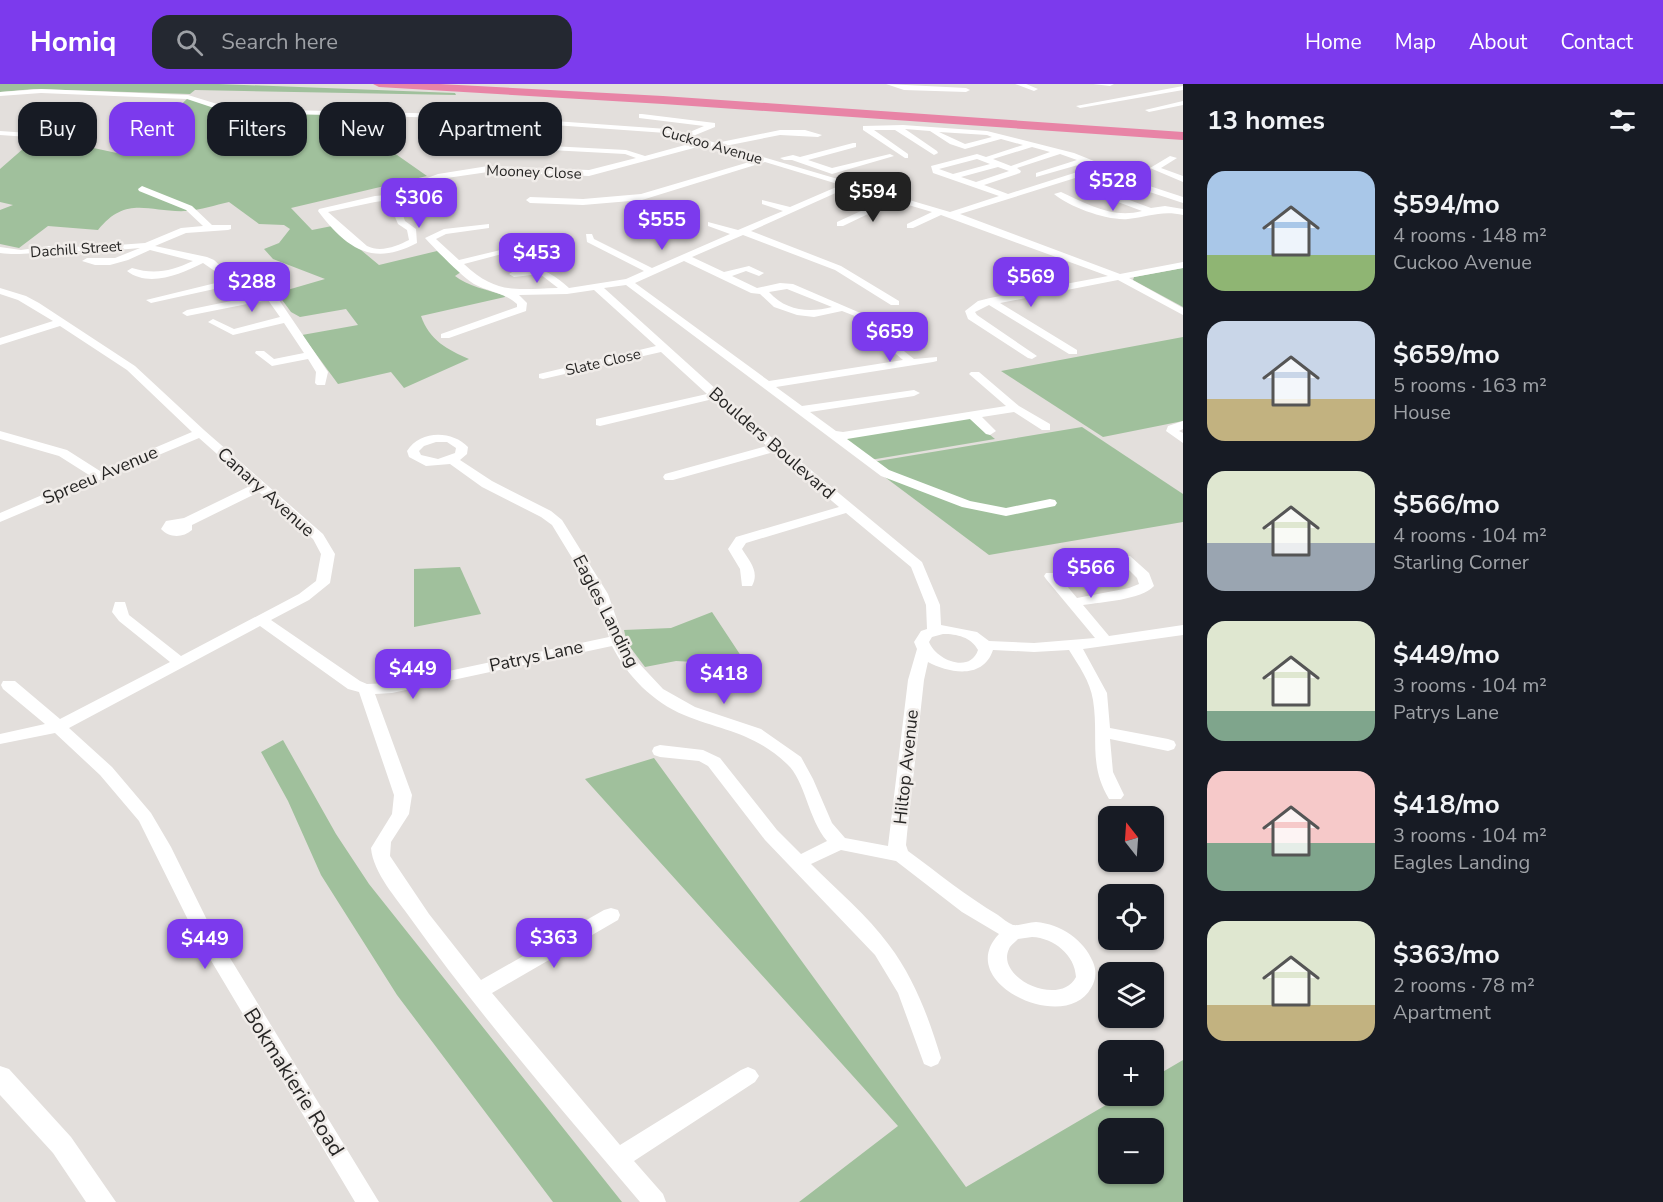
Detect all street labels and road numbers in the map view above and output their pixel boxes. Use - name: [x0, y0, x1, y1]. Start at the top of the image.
- street label: Cuckoo Avenue: [659, 121, 765, 169]
- street label: Mooney Close: [486, 160, 582, 184]
- street label: Dachill Street: [30, 236, 123, 262]
- street label: Slate Close: [563, 344, 643, 380]
- street label: Boulders Boulevard: [704, 382, 840, 504]
- street label: Spreeu Avenue: [39, 440, 161, 510]
- street label: Canary Avenue: [212, 442, 320, 542]
- street label: Eagles Landing: [567, 551, 645, 671]
- street label: Patrys Lane: [487, 634, 585, 678]
- street label: Hiltop Avenue: [888, 708, 924, 826]
- street label: Bokmakierie Road: [237, 1003, 351, 1161]

